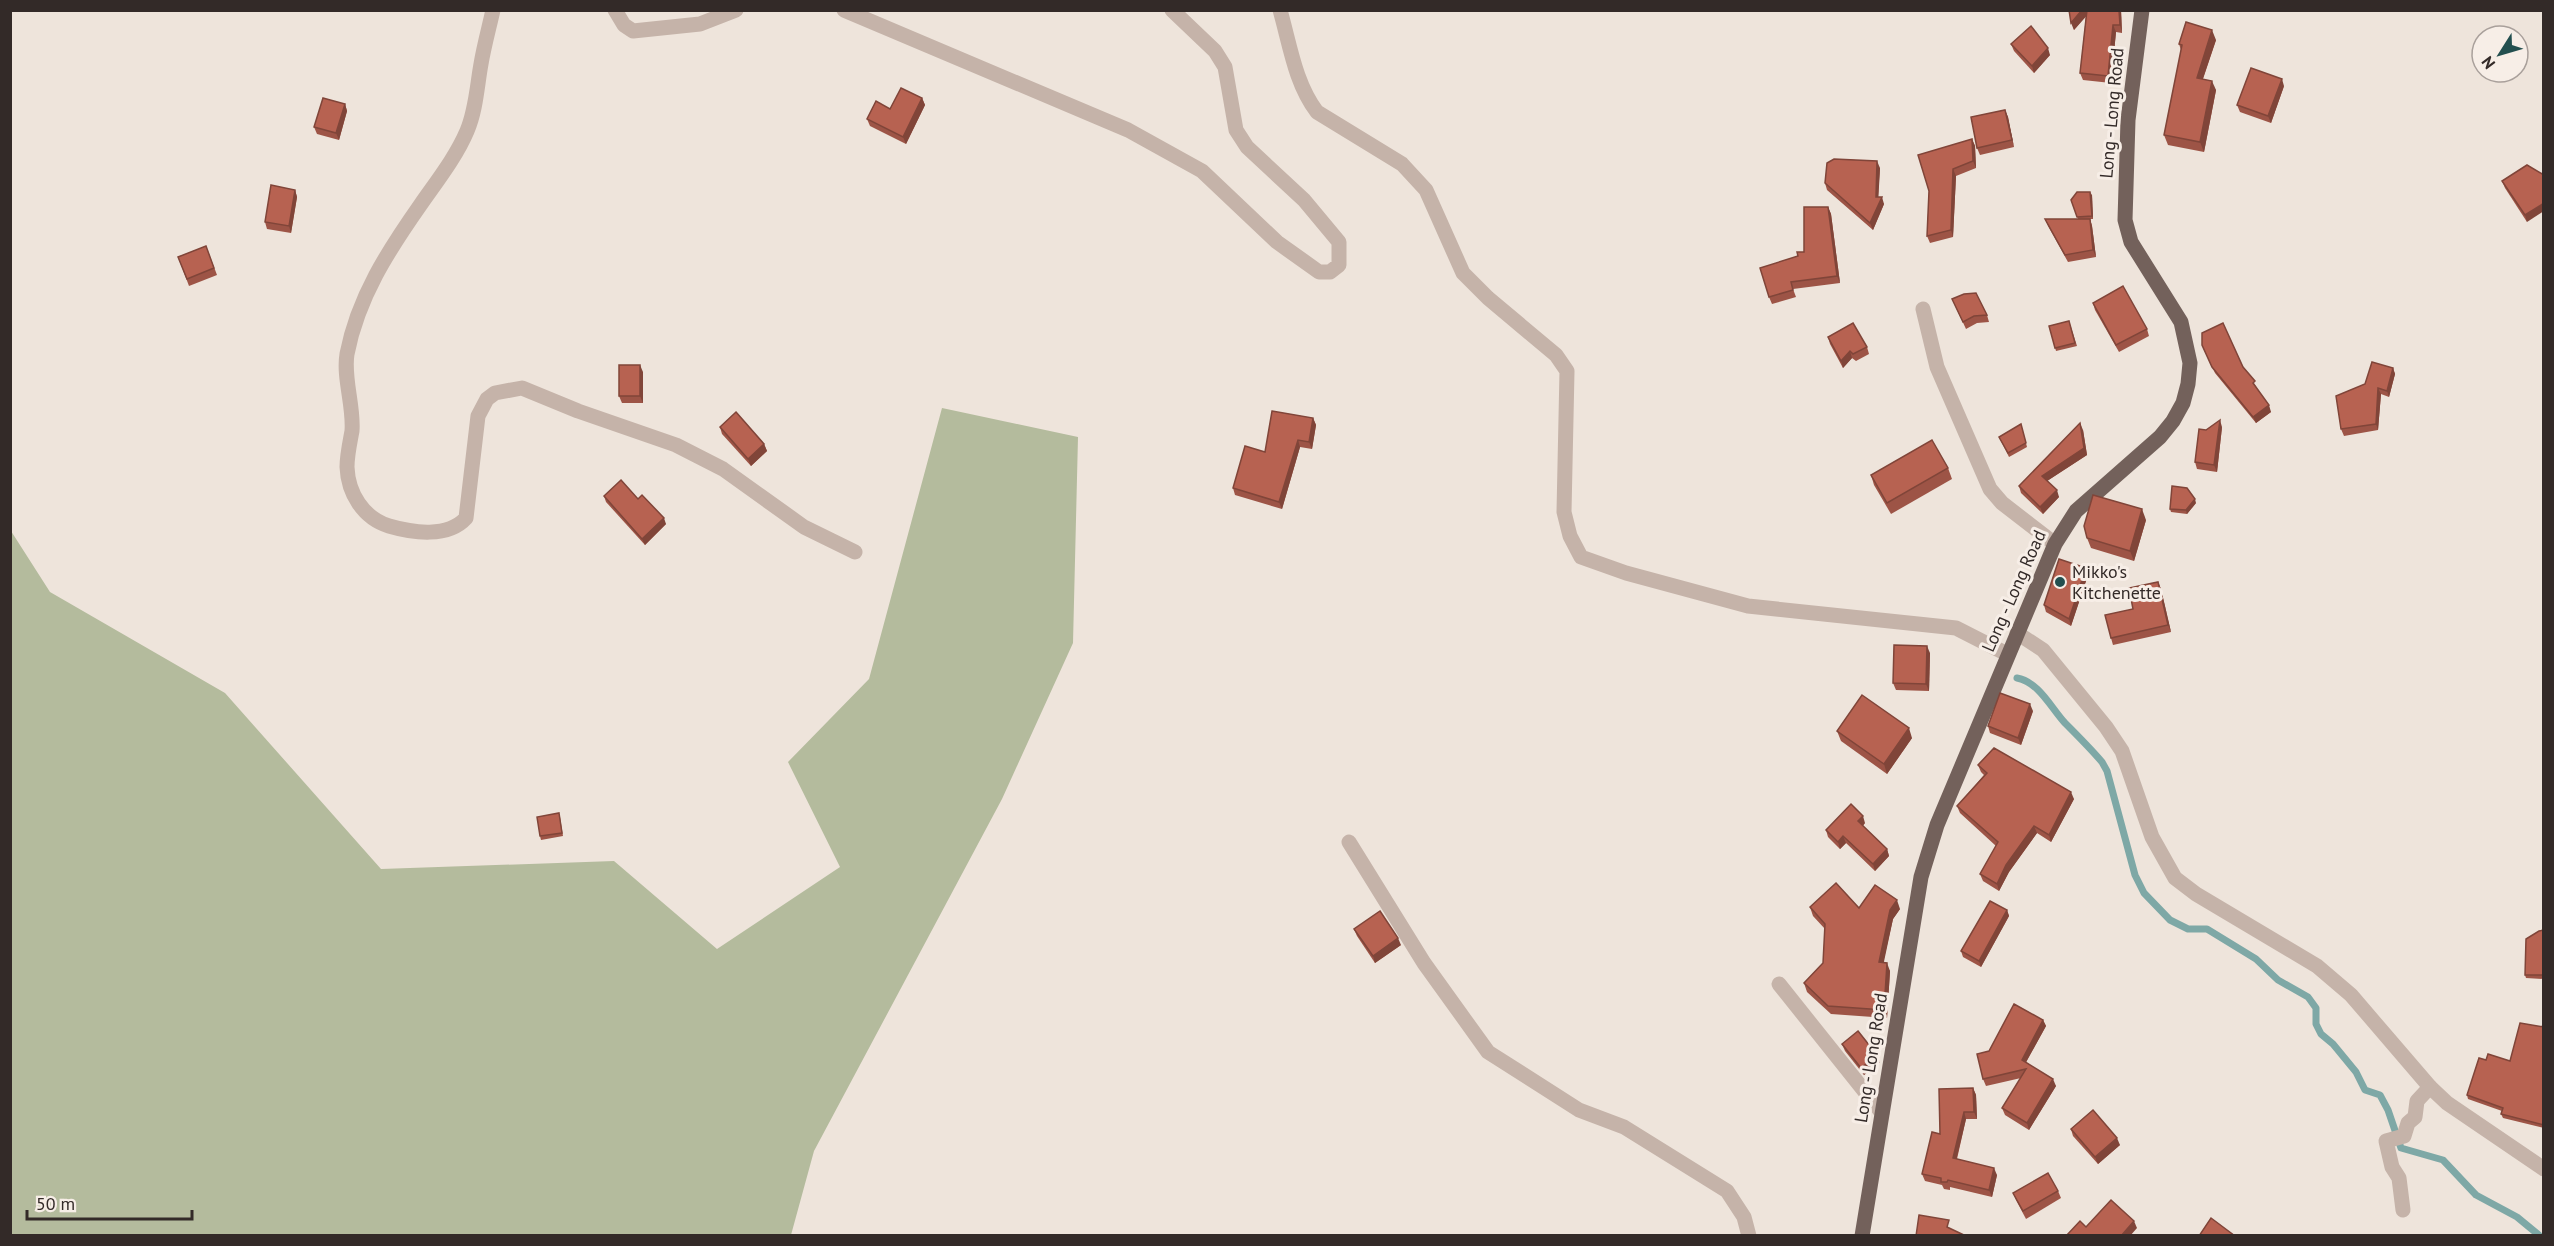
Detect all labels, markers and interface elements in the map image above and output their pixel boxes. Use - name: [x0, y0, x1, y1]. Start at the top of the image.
- north arrow: [2470, 24, 2530, 84]
- street label: Long - Long Road: [2094, 47, 2129, 179]
- text: N: [2477, 53, 2499, 73]
- street label: Long - Long Road: [1976, 526, 2051, 655]
- place label: Mikko's Kitchenette: [2072, 560, 2161, 604]
- marker: Mikko's Kitchenette: [2053, 575, 2067, 589]
- street label: Long - Long Road: [1849, 991, 1892, 1124]
- scale bar: [27, 1183, 192, 1221]
- text: 50 m: [36, 1192, 75, 1215]

